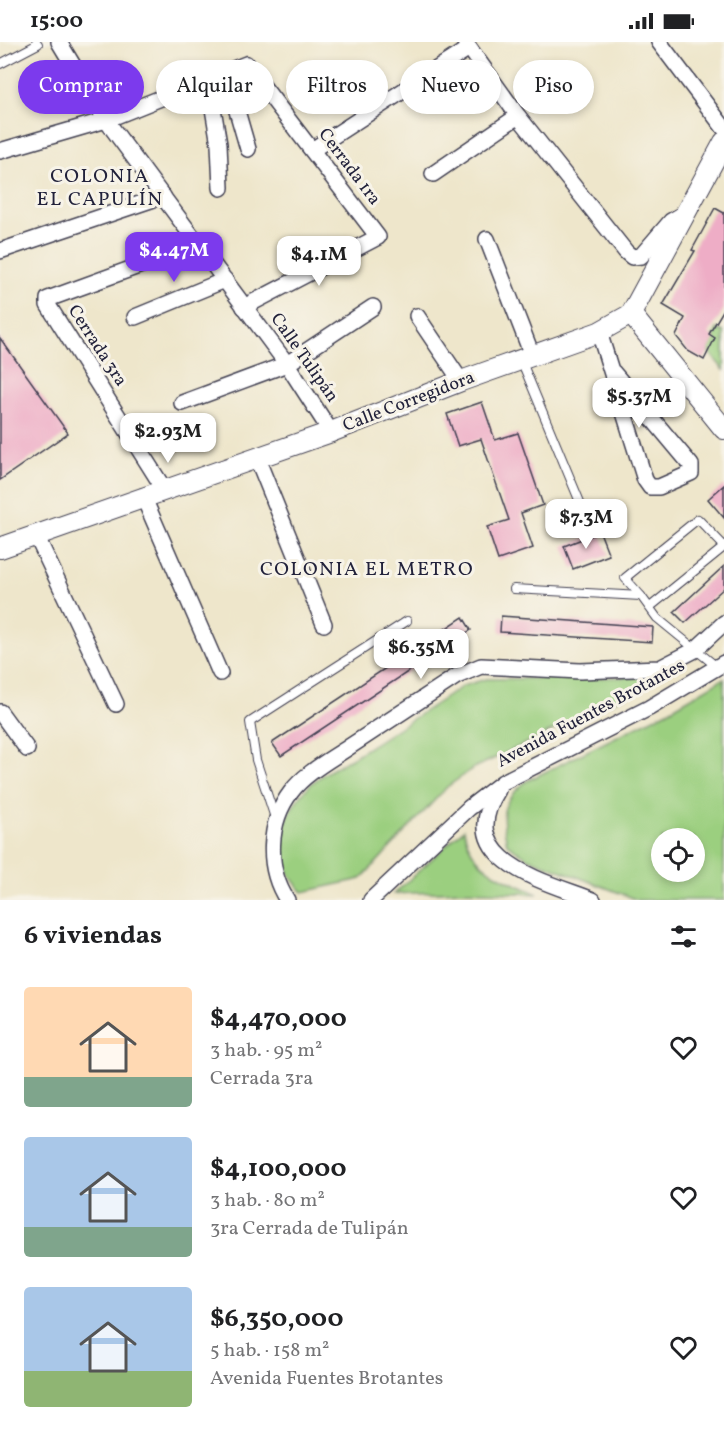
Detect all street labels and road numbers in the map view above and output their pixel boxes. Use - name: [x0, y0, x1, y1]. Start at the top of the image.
- street label: Cerrada 1ra: [312, 123, 386, 211]
- street label: Cerrada 3ra: [61, 300, 133, 392]
- street label: Calle Tulipán: [264, 308, 344, 408]
- street label: Calle Corregidora: [339, 365, 479, 439]
- street label: Avenida Fuentes Brotantes: [492, 654, 690, 774]

